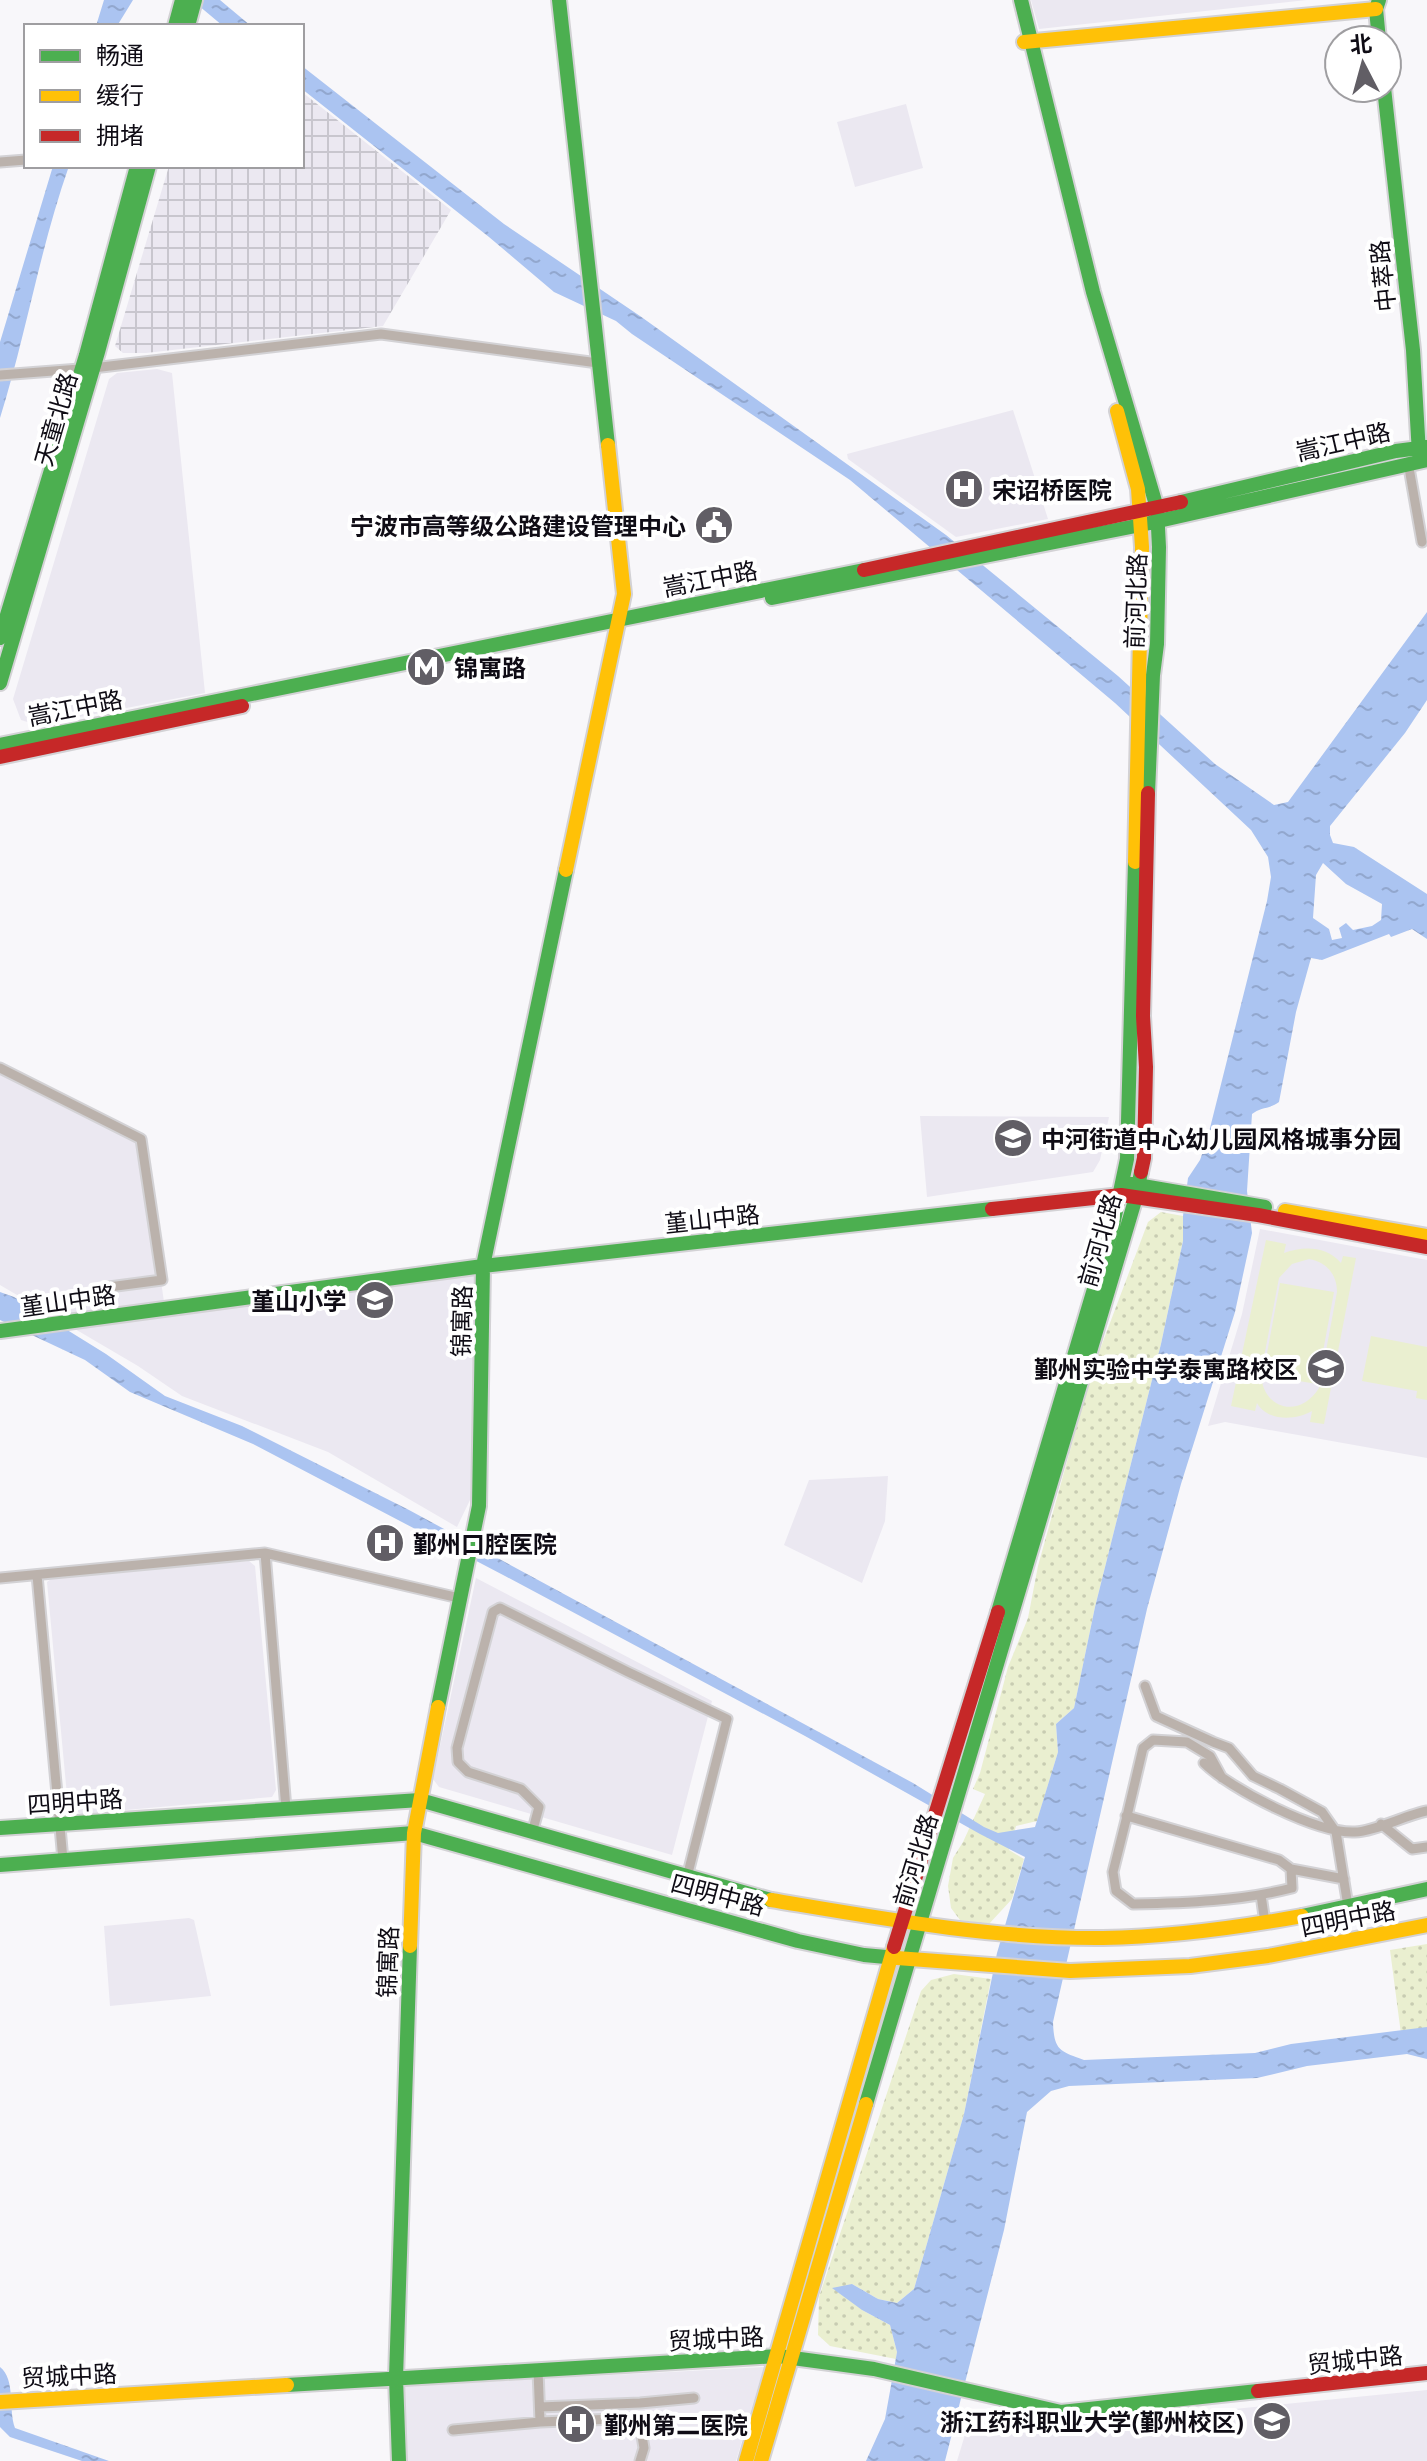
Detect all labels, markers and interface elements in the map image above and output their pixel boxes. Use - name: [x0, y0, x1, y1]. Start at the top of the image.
- legend: [24, 24, 304, 168]
- north arrow: [1323, 24, 1403, 104]
- text: 北: [1348, 27, 1373, 59]
- text: 畅通: [96, 38, 144, 71]
- text: 缓行: [96, 78, 144, 111]
- text: 拥堵: [96, 118, 144, 151]
- street label: 中萃路: [1362, 238, 1402, 314]
- street label: 天童北路: [26, 368, 84, 470]
- street label: 嵩江中路: [1293, 414, 1393, 468]
- hospital icon: 宋诏桥医院: [943, 468, 985, 510]
- place label: 宋诏桥医院: [992, 473, 1112, 506]
- public building icon: 宁波市高等级公路建设管理中心: [693, 504, 735, 546]
- place label: 宁波市高等级公路建设管理中心: [350, 509, 686, 542]
- street label: 前河北路: [1117, 552, 1153, 650]
- street label: 嵩江中路: [660, 553, 760, 603]
- metro station icon: 锦寓路: [405, 646, 447, 688]
- place label: 锦寓路: [454, 651, 526, 684]
- street label: 嵩江中路: [25, 682, 125, 732]
- school or university icon: 中河街道中心幼儿园风格城事分园: [992, 1117, 1034, 1159]
- place label: 中河街道中心幼儿园风格城事分园: [1041, 1122, 1401, 1155]
- street label: 前河北路: [1070, 1189, 1128, 1291]
- street label: 堇山中路: [663, 1197, 761, 1239]
- street label: 堇山中路: [18, 1277, 118, 1323]
- school or university icon: 堇山小学: [354, 1279, 396, 1321]
- place label: 堇山小学: [251, 1284, 347, 1317]
- street label: 锦寓路: [444, 1285, 478, 1357]
- school or university icon: 鄞州实验中学泰寓路校区: [1305, 1347, 1347, 1389]
- place label: 鄞州实验中学泰寓路校区: [1034, 1352, 1298, 1385]
- hospital icon: 鄞州口腔医院: [364, 1522, 406, 1564]
- place label: 鄞州口腔医院: [413, 1527, 557, 1560]
- street label: 四明中路: [26, 1781, 124, 1821]
- street label: 前河北路: [885, 1809, 945, 1911]
- street label: 四明中路: [667, 1866, 769, 1922]
- street label: 四明中路: [1298, 1893, 1398, 1943]
- street label: 锦寓路: [369, 1925, 405, 1999]
- street label: 贸城中路: [667, 2319, 765, 2357]
- street label: 贸城中路: [1306, 2338, 1404, 2380]
- street label: 贸城中路: [20, 2356, 118, 2394]
- school or university icon: 浙江药科职业大学(鄞州校区): [1251, 2400, 1293, 2442]
- hospital icon: 鄞州第二医院: [555, 2403, 597, 2445]
- place label: 浙江药科职业大学(鄞州校区): [940, 2405, 1244, 2438]
- place label: 鄞州第二医院: [604, 2408, 748, 2441]

